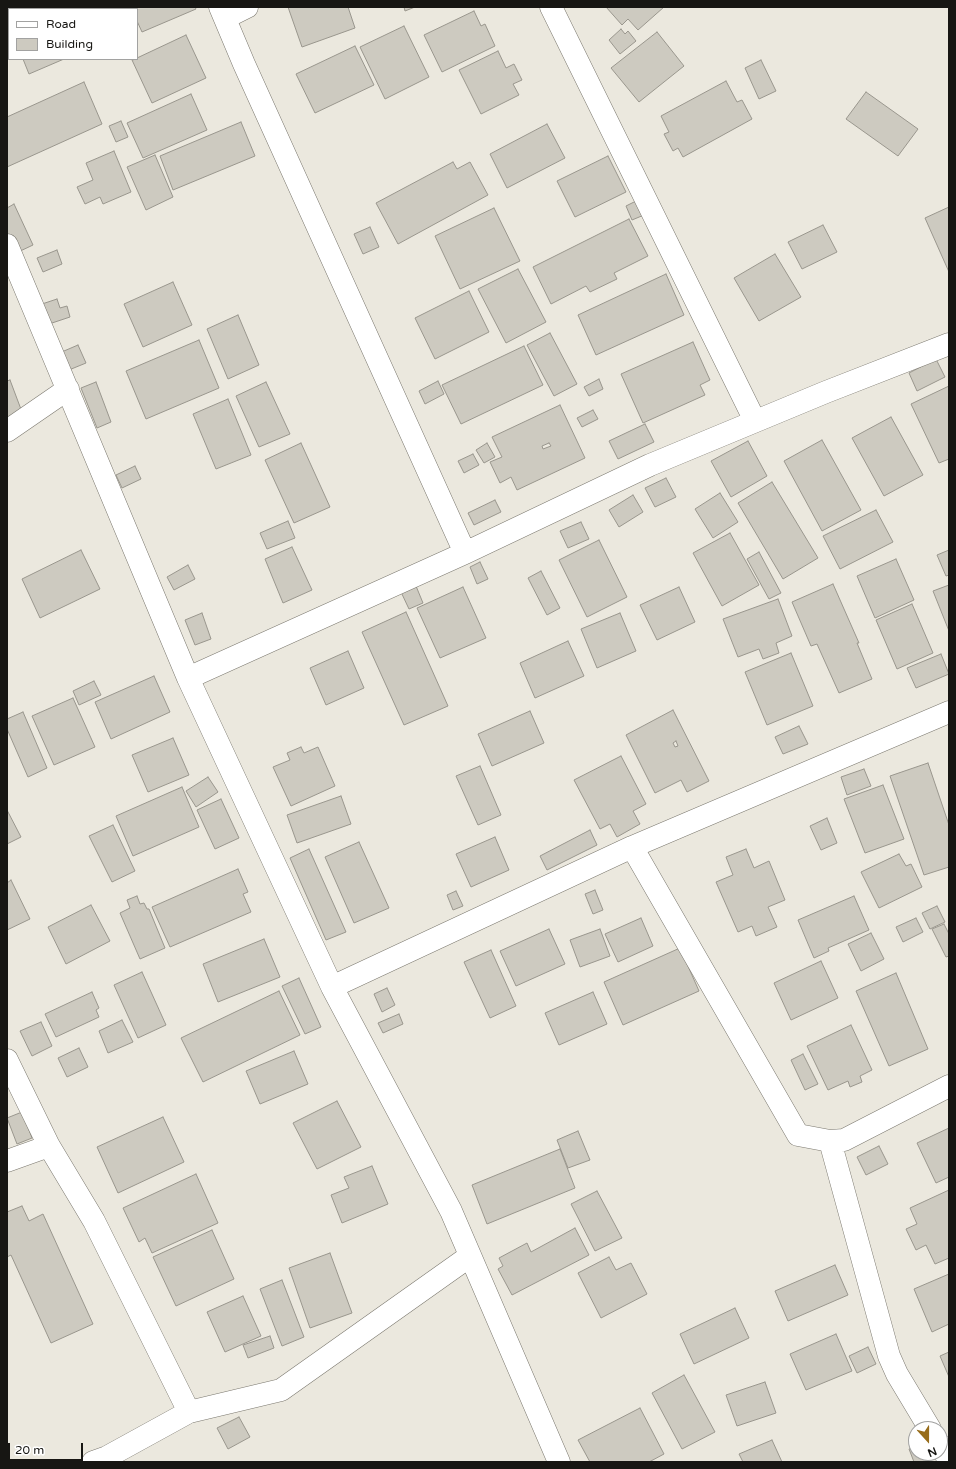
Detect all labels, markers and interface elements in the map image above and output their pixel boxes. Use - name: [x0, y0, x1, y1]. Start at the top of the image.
- legend: [8, 8, 138, 60]
- text: Road: [46, 17, 76, 31]
- text: Building: [46, 37, 93, 51]
- north arrow: [908, 1421, 948, 1461]
- scale bar: [10, 1435, 85, 1461]
- text: 20 m: [15, 1443, 44, 1457]
- text: N: [926, 1444, 939, 1459]

